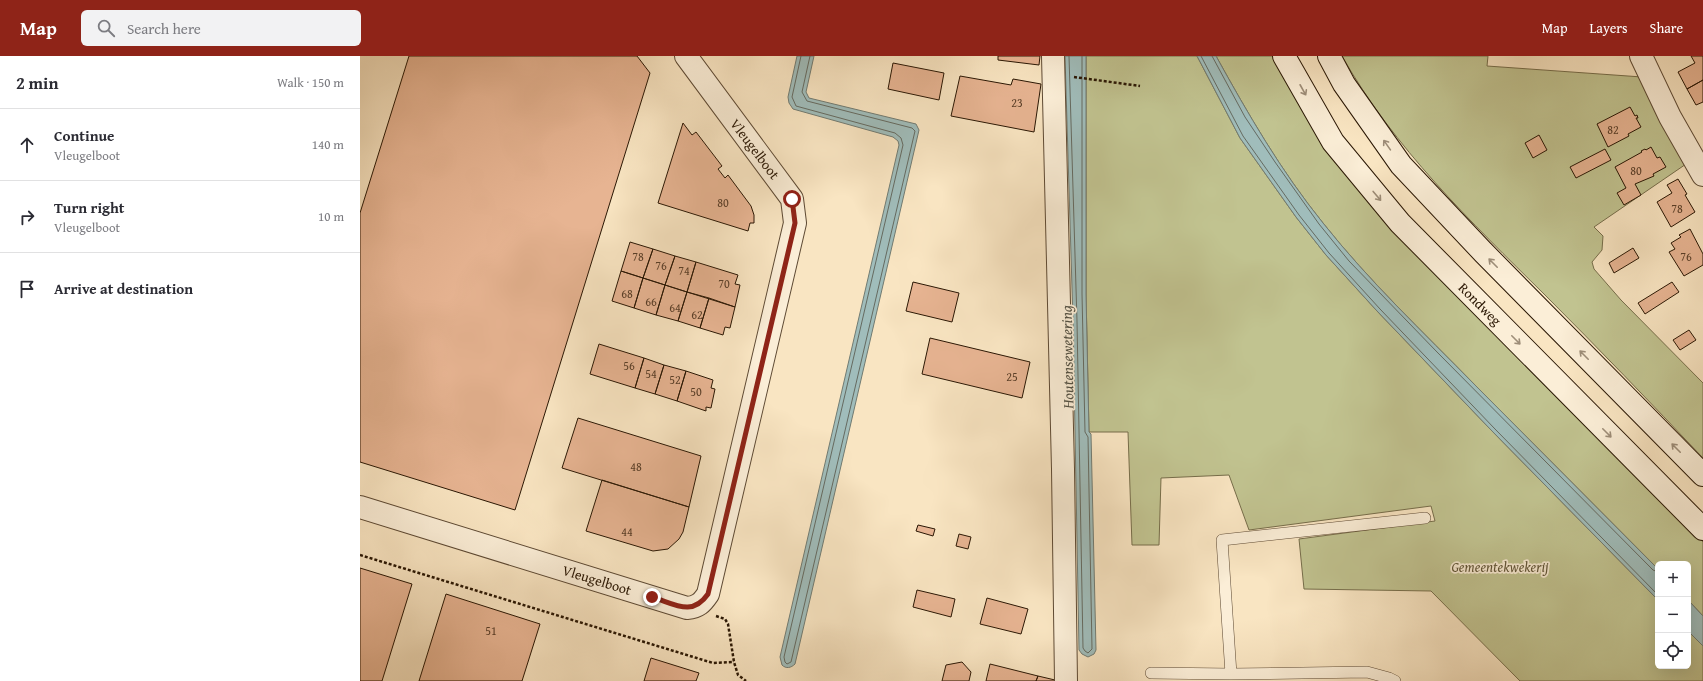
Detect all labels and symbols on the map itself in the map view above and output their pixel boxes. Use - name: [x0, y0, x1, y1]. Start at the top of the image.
- one-way arrow: [1300, 84, 1308, 96]
- house number: 23: [1011, 94, 1023, 111]
- street label: Vleugelboot: [726, 115, 784, 183]
- house number: 82: [1607, 121, 1619, 138]
- one-way arrow: [1383, 140, 1391, 151]
- house number: 80: [1630, 162, 1642, 179]
- route start: [783, 190, 801, 208]
- one-way arrow: [1373, 191, 1382, 201]
- house number: 80: [717, 194, 729, 211]
- house number: 78: [1671, 200, 1683, 217]
- house number: 78: [632, 248, 644, 265]
- house number: 76: [1680, 248, 1692, 265]
- house number: 76: [655, 257, 667, 274]
- one-way arrow: [1488, 258, 1498, 268]
- house number: 74: [678, 262, 690, 279]
- house number: 70: [718, 275, 730, 292]
- street label: Rondweg: [1454, 278, 1506, 330]
- house number: 68: [621, 285, 633, 302]
- house number: 66: [645, 293, 657, 310]
- house number: 64: [669, 299, 681, 316]
- water label: Houtensewetering: [1056, 305, 1078, 410]
- house number: 62: [691, 306, 703, 323]
- one-way arrow: [1511, 335, 1521, 345]
- one-way arrow: [1579, 350, 1589, 360]
- house number: 56: [623, 357, 635, 374]
- house number: 54: [645, 365, 657, 382]
- house number: 25: [1006, 368, 1018, 385]
- house number: 52: [669, 371, 681, 388]
- house number: 50: [690, 383, 702, 400]
- one-way arrow: [1602, 428, 1612, 438]
- one-way arrow: [1671, 443, 1680, 453]
- house number: 48: [630, 458, 642, 475]
- house number: 44: [621, 523, 633, 540]
- park label: Gemeentekwekerij: [1451, 557, 1549, 577]
- street label: Vleugelboot: [560, 560, 634, 600]
- route end: [643, 588, 661, 606]
- house number: 51: [485, 622, 497, 639]

